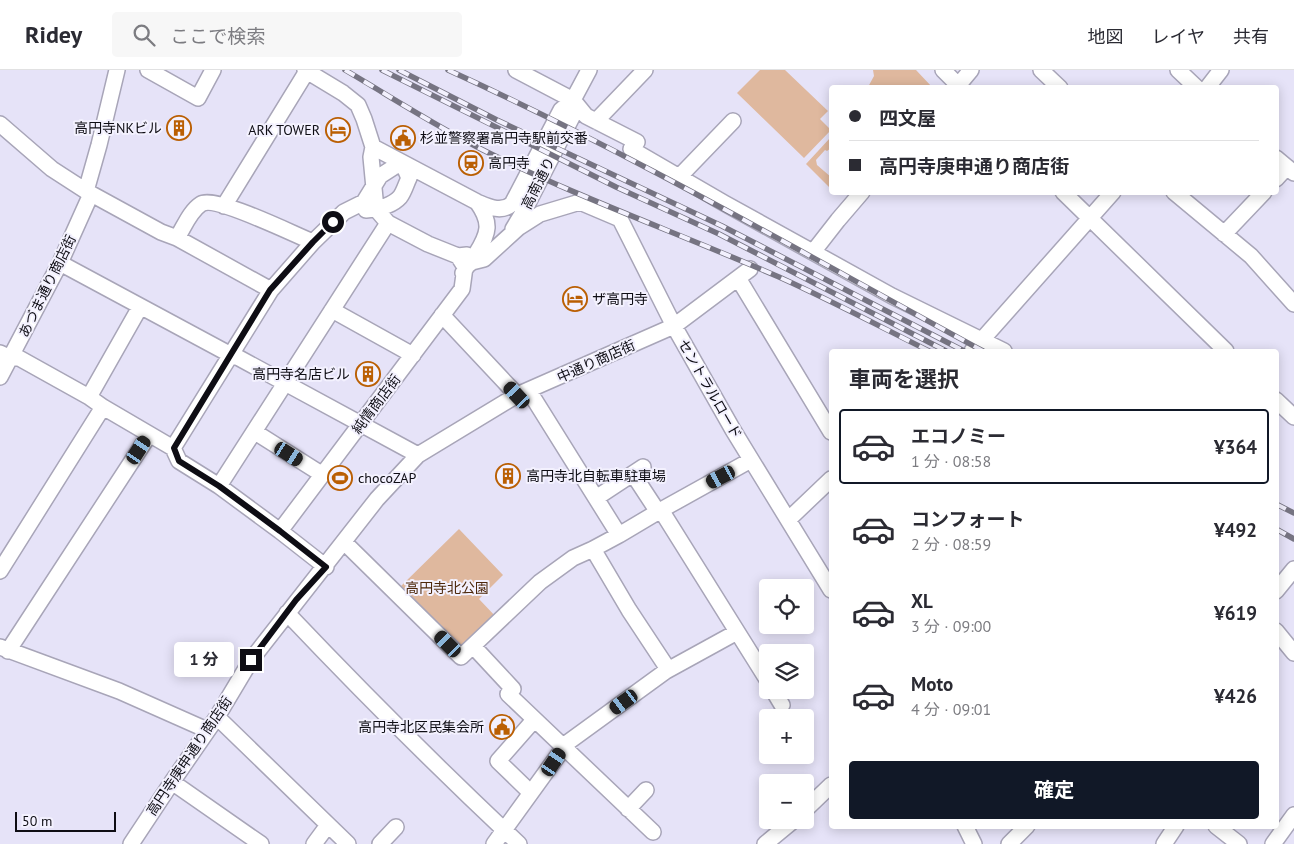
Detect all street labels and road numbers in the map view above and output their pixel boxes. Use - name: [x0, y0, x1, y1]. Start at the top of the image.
- street label: 高南通り: [517, 154, 559, 212]
- street label: あづま通り商店街: [14, 232, 80, 340]
- street label: 中通り商店街: [554, 336, 638, 386]
- street label: セントラルロード: [674, 336, 746, 442]
- street label: 純情商店街: [348, 371, 404, 437]
- street label: 高円寺庚申通り商店街: [142, 693, 236, 819]

